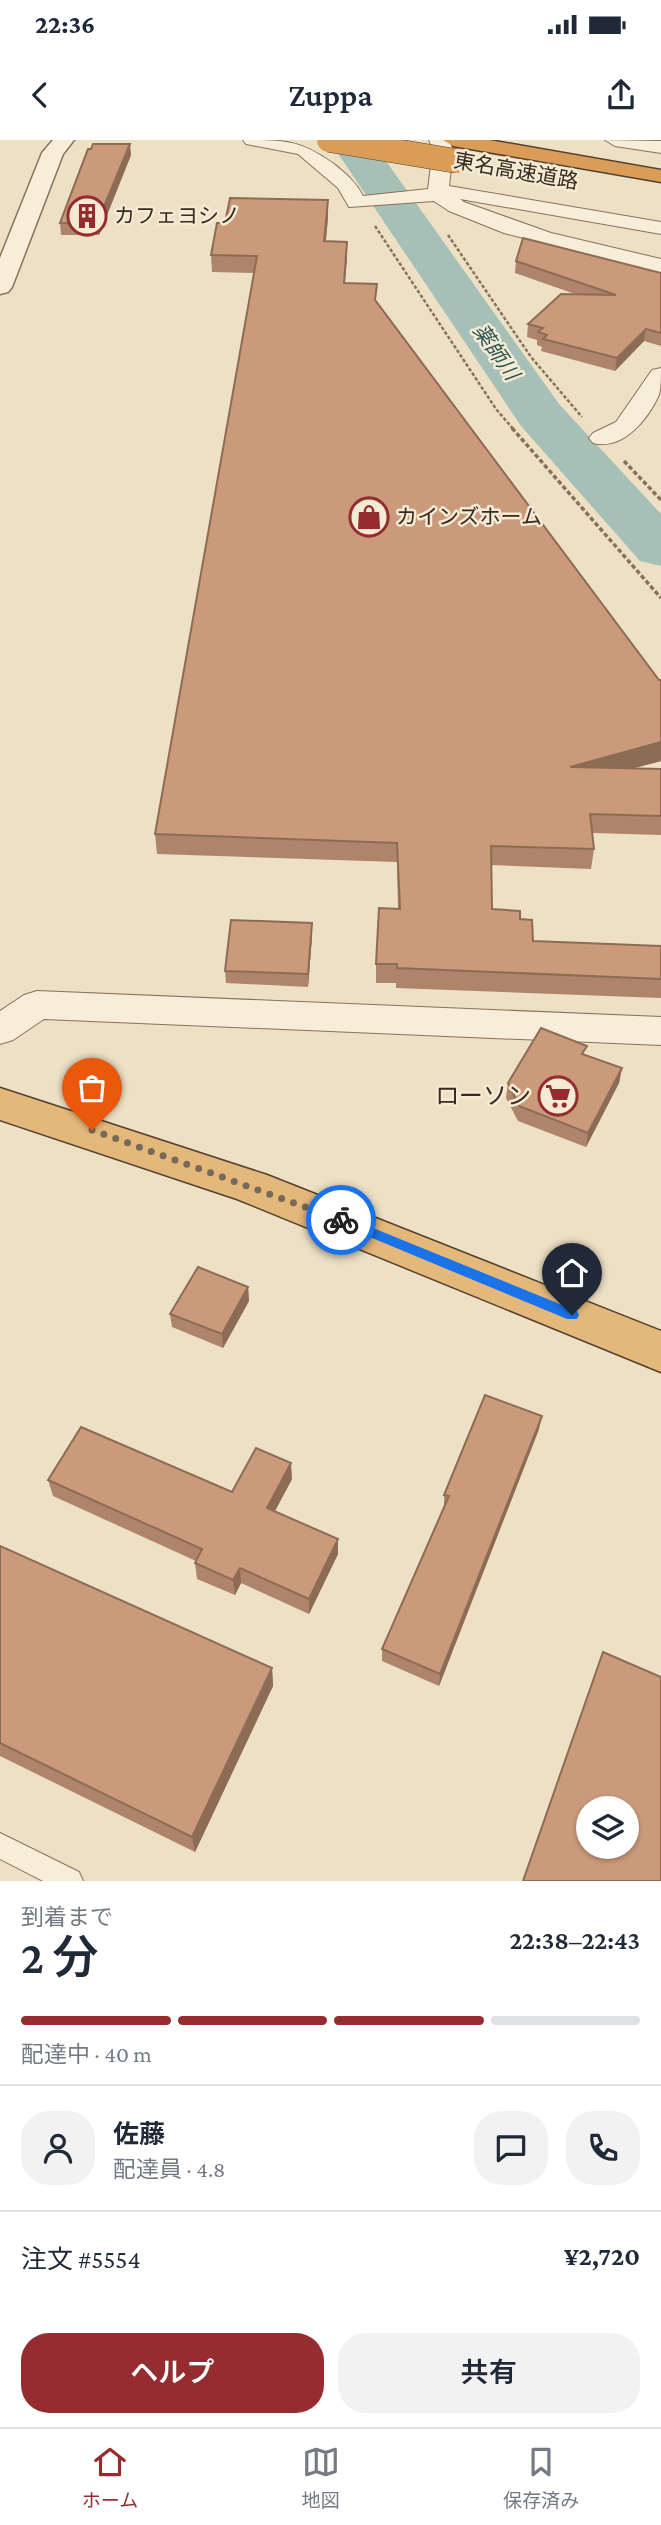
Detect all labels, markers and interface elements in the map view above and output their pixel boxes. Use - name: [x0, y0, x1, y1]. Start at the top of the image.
- text: 22:36: [35, 10, 95, 39]
- icon: back: [21, 76, 59, 114]
- icon: share: [602, 76, 640, 114]
- text: Zuppa: [288, 77, 373, 113]
- street label: 東名高速道路: [452, 148, 580, 194]
- building icon: カフェヨシノ: [66, 195, 108, 237]
- place label: カフェヨシノ: [114, 204, 240, 228]
- water label: 薬師川: [468, 319, 525, 386]
- shop icon: カインズホーム: [348, 496, 390, 538]
- place label: カインズホーム: [396, 505, 542, 529]
- pin: [62, 1058, 122, 1130]
- icon: bag: [73, 1069, 111, 1107]
- supermarket icon: ローソン: [537, 1075, 579, 1117]
- place label: ローソン: [435, 1082, 531, 1109]
- courier: [306, 1185, 376, 1255]
- icon: bike: [322, 1201, 360, 1239]
- pin: [542, 1243, 602, 1315]
- icon: home: [553, 1254, 591, 1292]
- map controls: [576, 1796, 639, 1859]
- button: layers: [576, 1796, 639, 1859]
- text: 到着まで: [21, 1904, 113, 1930]
- text: 22:38–22:43: [509, 1926, 640, 1955]
- text: 2 分: [21, 1932, 99, 1983]
- text: 配達中 · 40 m: [21, 2041, 152, 2067]
- button: person: [21, 2111, 95, 2185]
- button: chat: [474, 2111, 548, 2185]
- button: phone: [566, 2111, 640, 2185]
- text: 佐藤: [113, 2120, 165, 2149]
- text: 配達員 · 4.8: [113, 2156, 225, 2182]
- text: ¥2,720: [564, 2242, 640, 2271]
- text: 注文 #5554: [21, 2245, 141, 2274]
- button: ヘルプ: [21, 2333, 324, 2413]
- button: 共有: [338, 2333, 640, 2413]
- tab: ホーム: [82, 2443, 138, 2512]
- tab: 地図: [302, 2443, 340, 2512]
- tab: 保存済み: [503, 2443, 579, 2512]

